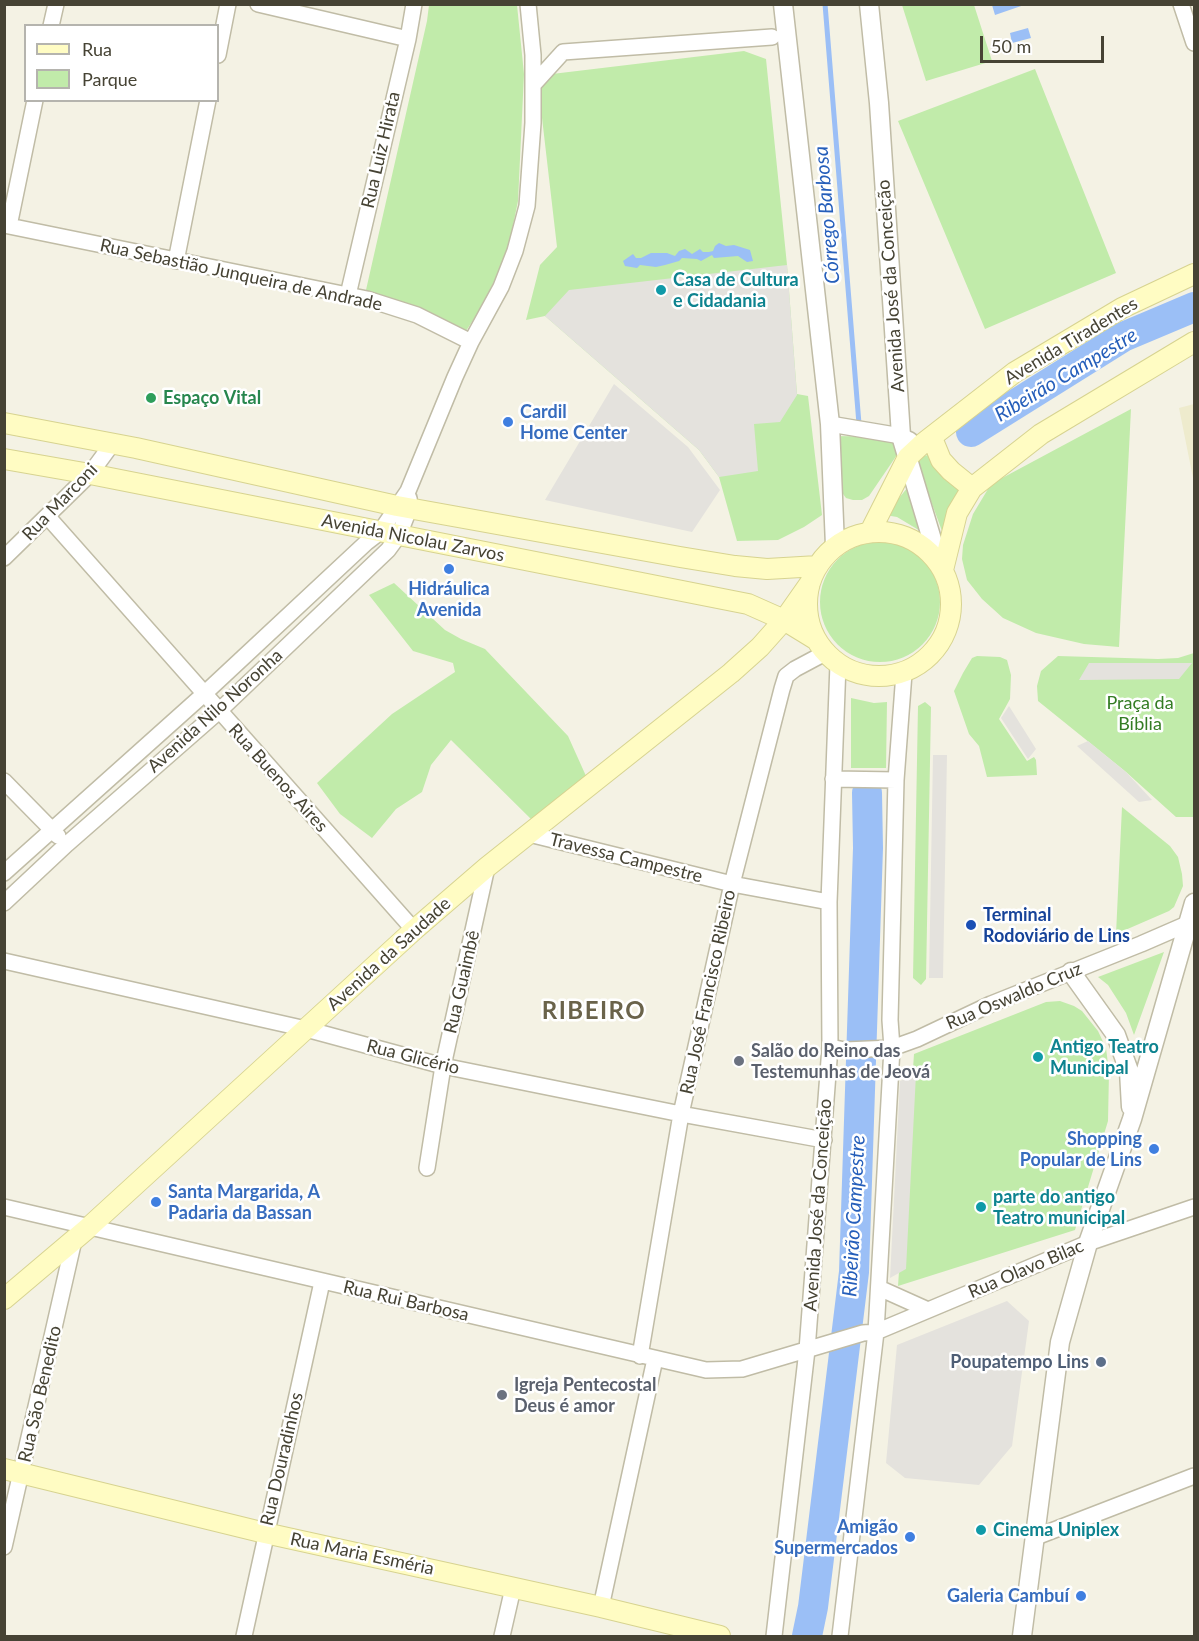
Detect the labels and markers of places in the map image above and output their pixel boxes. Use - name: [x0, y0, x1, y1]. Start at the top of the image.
- place label: Casa de Cultura e Cidadania: [673, 269, 799, 312]
- marker: Casa de Cultura e Cidadania: [654, 283, 668, 297]
- place label: Espaço Vital: [163, 387, 261, 409]
- marker: Espaço Vital: [144, 391, 158, 405]
- place label: Cardil Home Center: [520, 401, 627, 444]
- marker: Cardil Home Center: [501, 415, 515, 429]
- marker: Hidráulica Avenida: [442, 562, 456, 576]
- place label: Hidráulica Avenida: [408, 578, 490, 620]
- place label: Terminal Rodoviário de Lins: [983, 904, 1130, 946]
- marker: Terminal Rodoviário de Lins: [964, 918, 978, 932]
- place label: Antigo Teatro Municipal: [1050, 1036, 1159, 1078]
- place label: Salão do Reino das Testemunhas de Jeová: [751, 1040, 930, 1082]
- marker: Antigo Teatro Municipal: [1031, 1050, 1045, 1064]
- marker: Salão do Reino das Testemunhas de Jeová: [732, 1054, 746, 1068]
- place label: Shopping Popular de Lins: [1020, 1128, 1142, 1170]
- marker: Shopping Popular de Lins: [1147, 1142, 1161, 1156]
- place label: Santa Margarida, A Padaria da Bassan: [168, 1181, 320, 1224]
- place label: parte do antigo Teatro municipal: [993, 1186, 1125, 1228]
- marker: Santa Margarida, A Padaria da Bassan: [149, 1195, 163, 1209]
- marker: parte do antigo Teatro municipal: [974, 1200, 988, 1214]
- place label: Poupatempo Lins: [950, 1351, 1089, 1373]
- marker: Poupatempo Lins: [1094, 1355, 1108, 1369]
- place label: Igreja Pentecostal Deus é amor: [514, 1374, 656, 1416]
- marker: Igreja Pentecostal Deus é amor: [495, 1388, 509, 1402]
- place label: Amigão Supermercados: [774, 1516, 898, 1558]
- place label: Cinema Uniplex: [993, 1519, 1119, 1541]
- marker: Cinema Uniplex: [974, 1523, 988, 1537]
- marker: Amigão Supermercados: [903, 1530, 917, 1544]
- place label: Galeria Cambuí: [947, 1585, 1069, 1607]
- marker: Galeria Cambuí: [1074, 1589, 1088, 1603]

